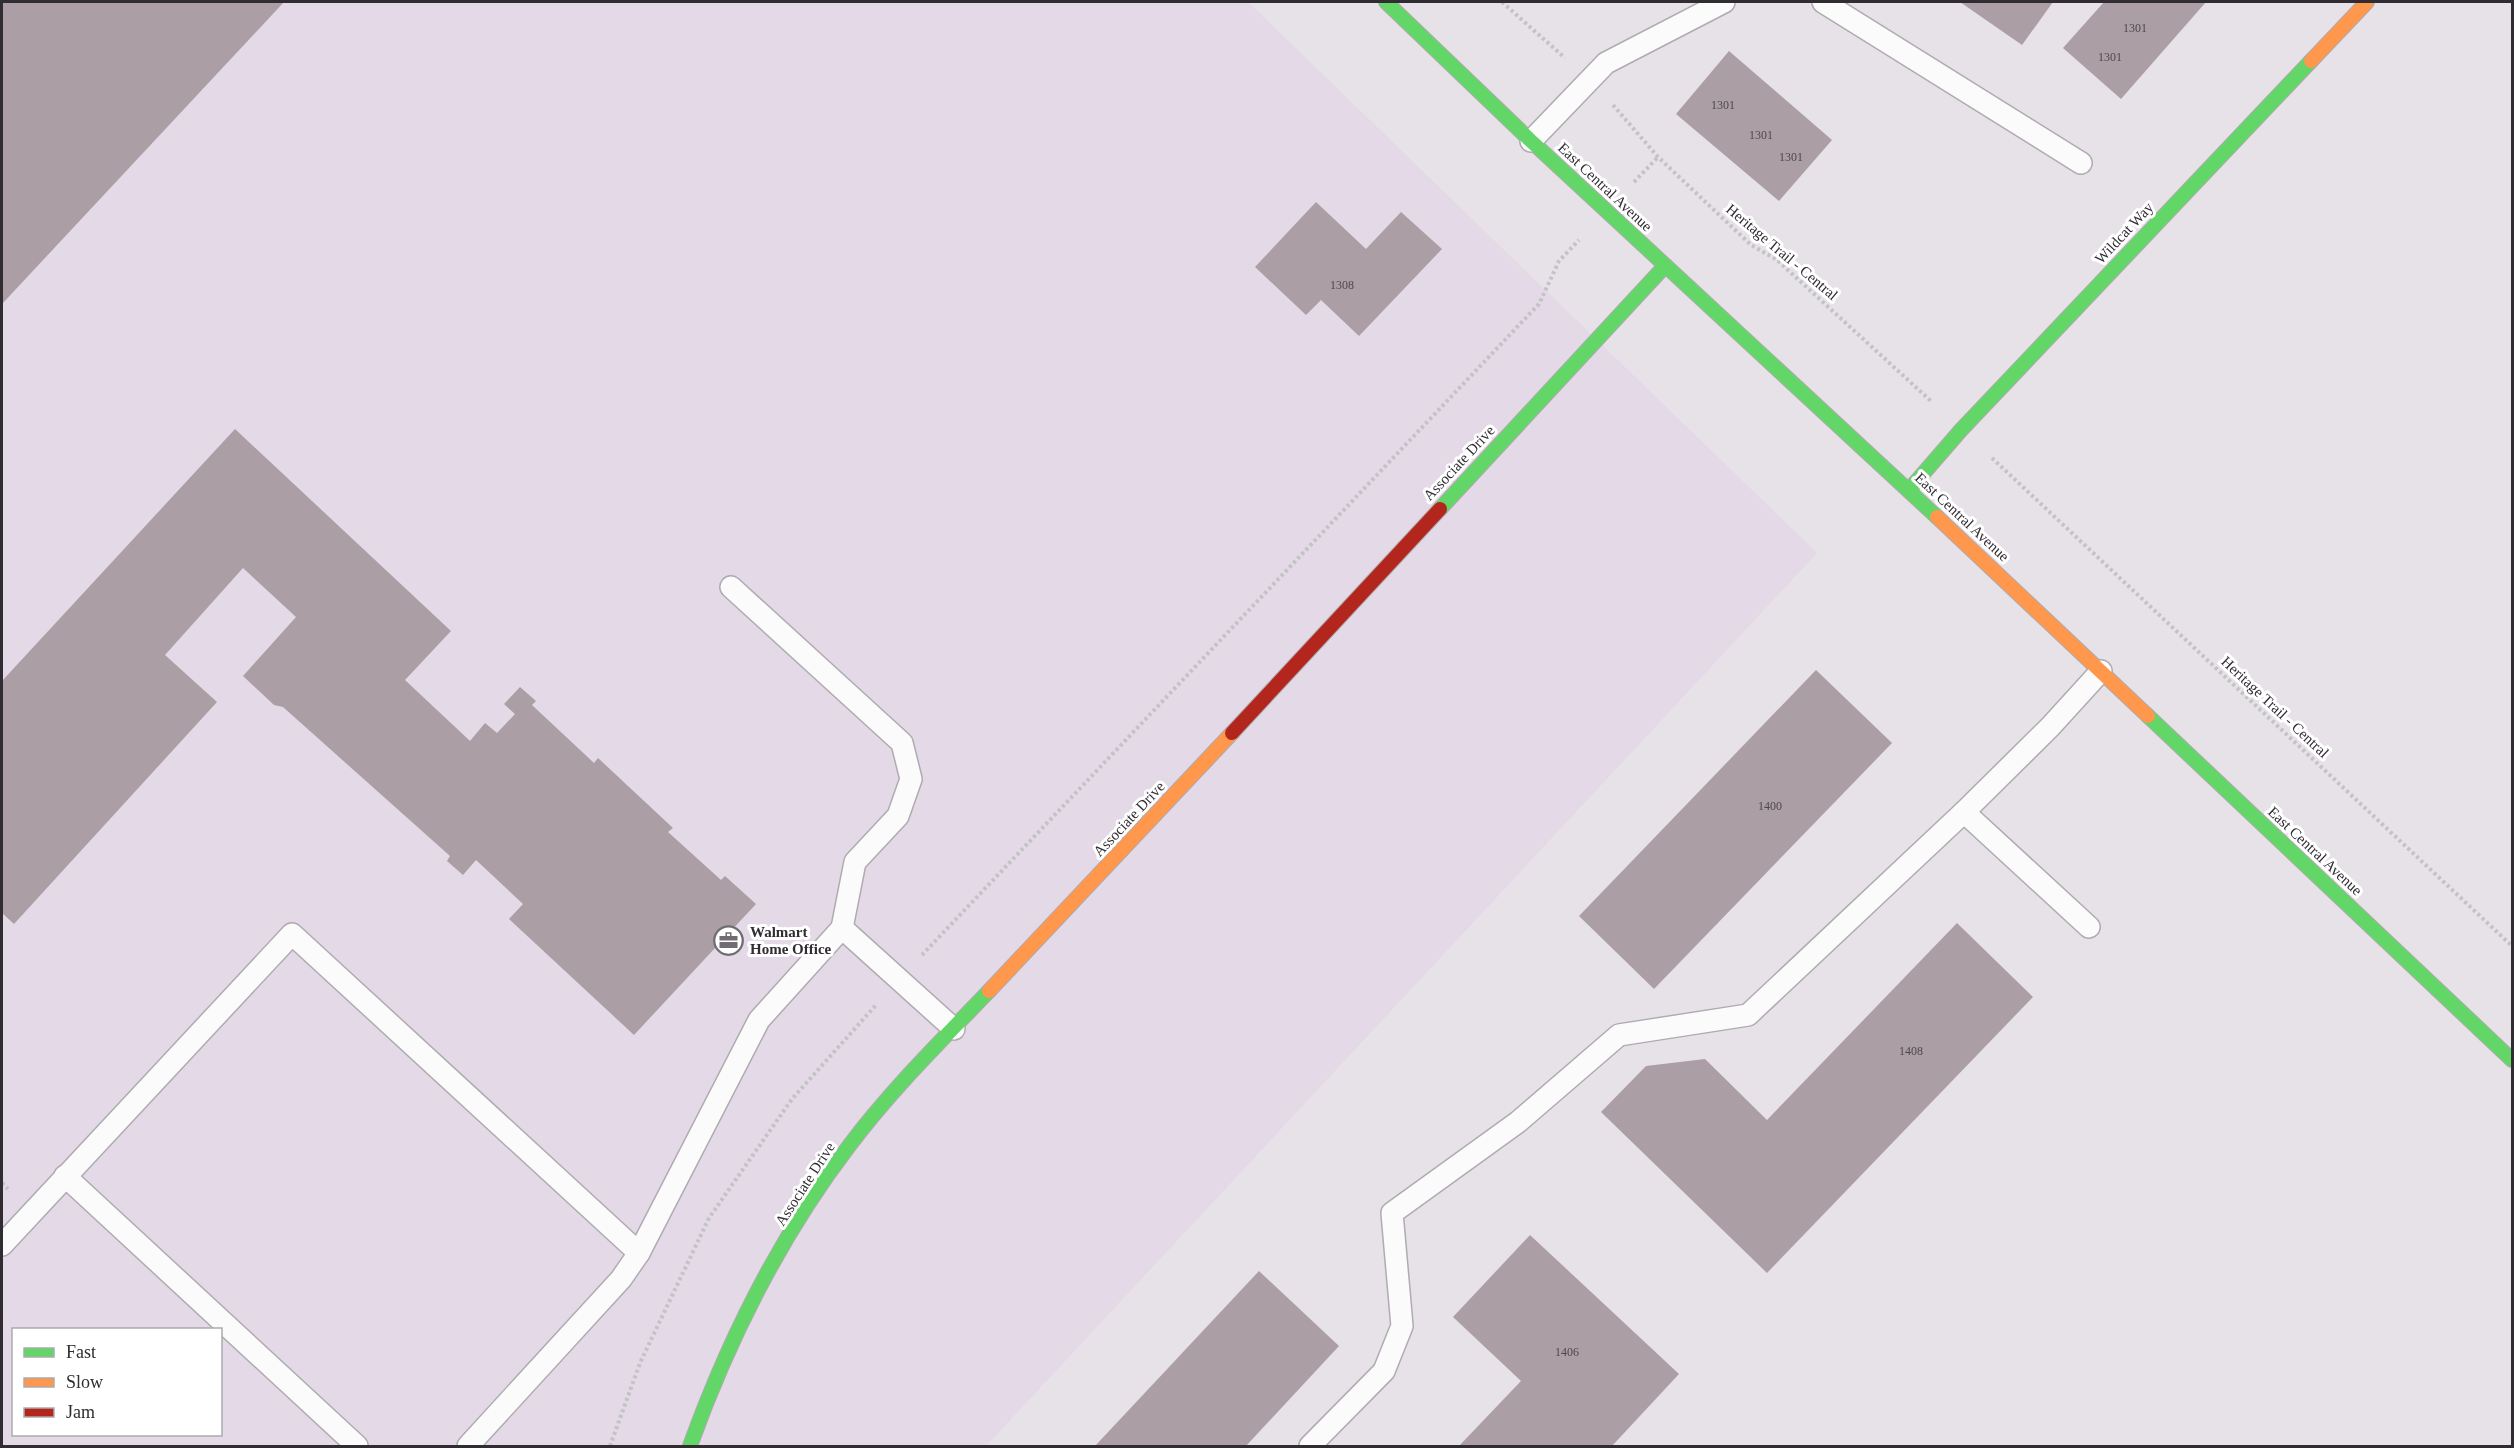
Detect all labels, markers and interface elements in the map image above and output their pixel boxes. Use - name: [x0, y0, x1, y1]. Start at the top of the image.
- house number: 1301: [2123, 21, 2147, 35]
- house number: 1301: [2098, 50, 2122, 64]
- house number: 1301: [1711, 98, 1735, 112]
- house number: 1301: [1749, 128, 1773, 142]
- street label: East Central Avenue: [1555, 139, 1655, 235]
- house number: 1301: [1779, 150, 1803, 164]
- street label: Wildcat Way: [2092, 199, 2157, 267]
- street label: Heritage Trail - Central: [1723, 201, 1841, 303]
- house number: 1308: [1330, 278, 1354, 292]
- street label: Associate Drive: [1420, 422, 1498, 504]
- street label: East Central Avenue: [1912, 469, 2012, 565]
- street label: Heritage Trail - Central: [2218, 653, 2332, 761]
- street label: Associate Drive: [1090, 778, 1168, 860]
- house number: 1400: [1758, 799, 1782, 813]
- street label: East Central Avenue: [2265, 803, 2365, 899]
- place label: Walmart Home Office: [750, 924, 832, 957]
- office icon: Walmart Home Office: [713, 925, 745, 957]
- house number: 1408: [1899, 1044, 1923, 1058]
- street label: Associate Drive: [772, 1139, 838, 1229]
- legend: [12, 1328, 222, 1436]
- text: Fast: [66, 1342, 96, 1362]
- house number: 1406: [1555, 1345, 1579, 1359]
- text: Slow: [66, 1372, 103, 1392]
- text: Jam: [66, 1402, 95, 1422]

